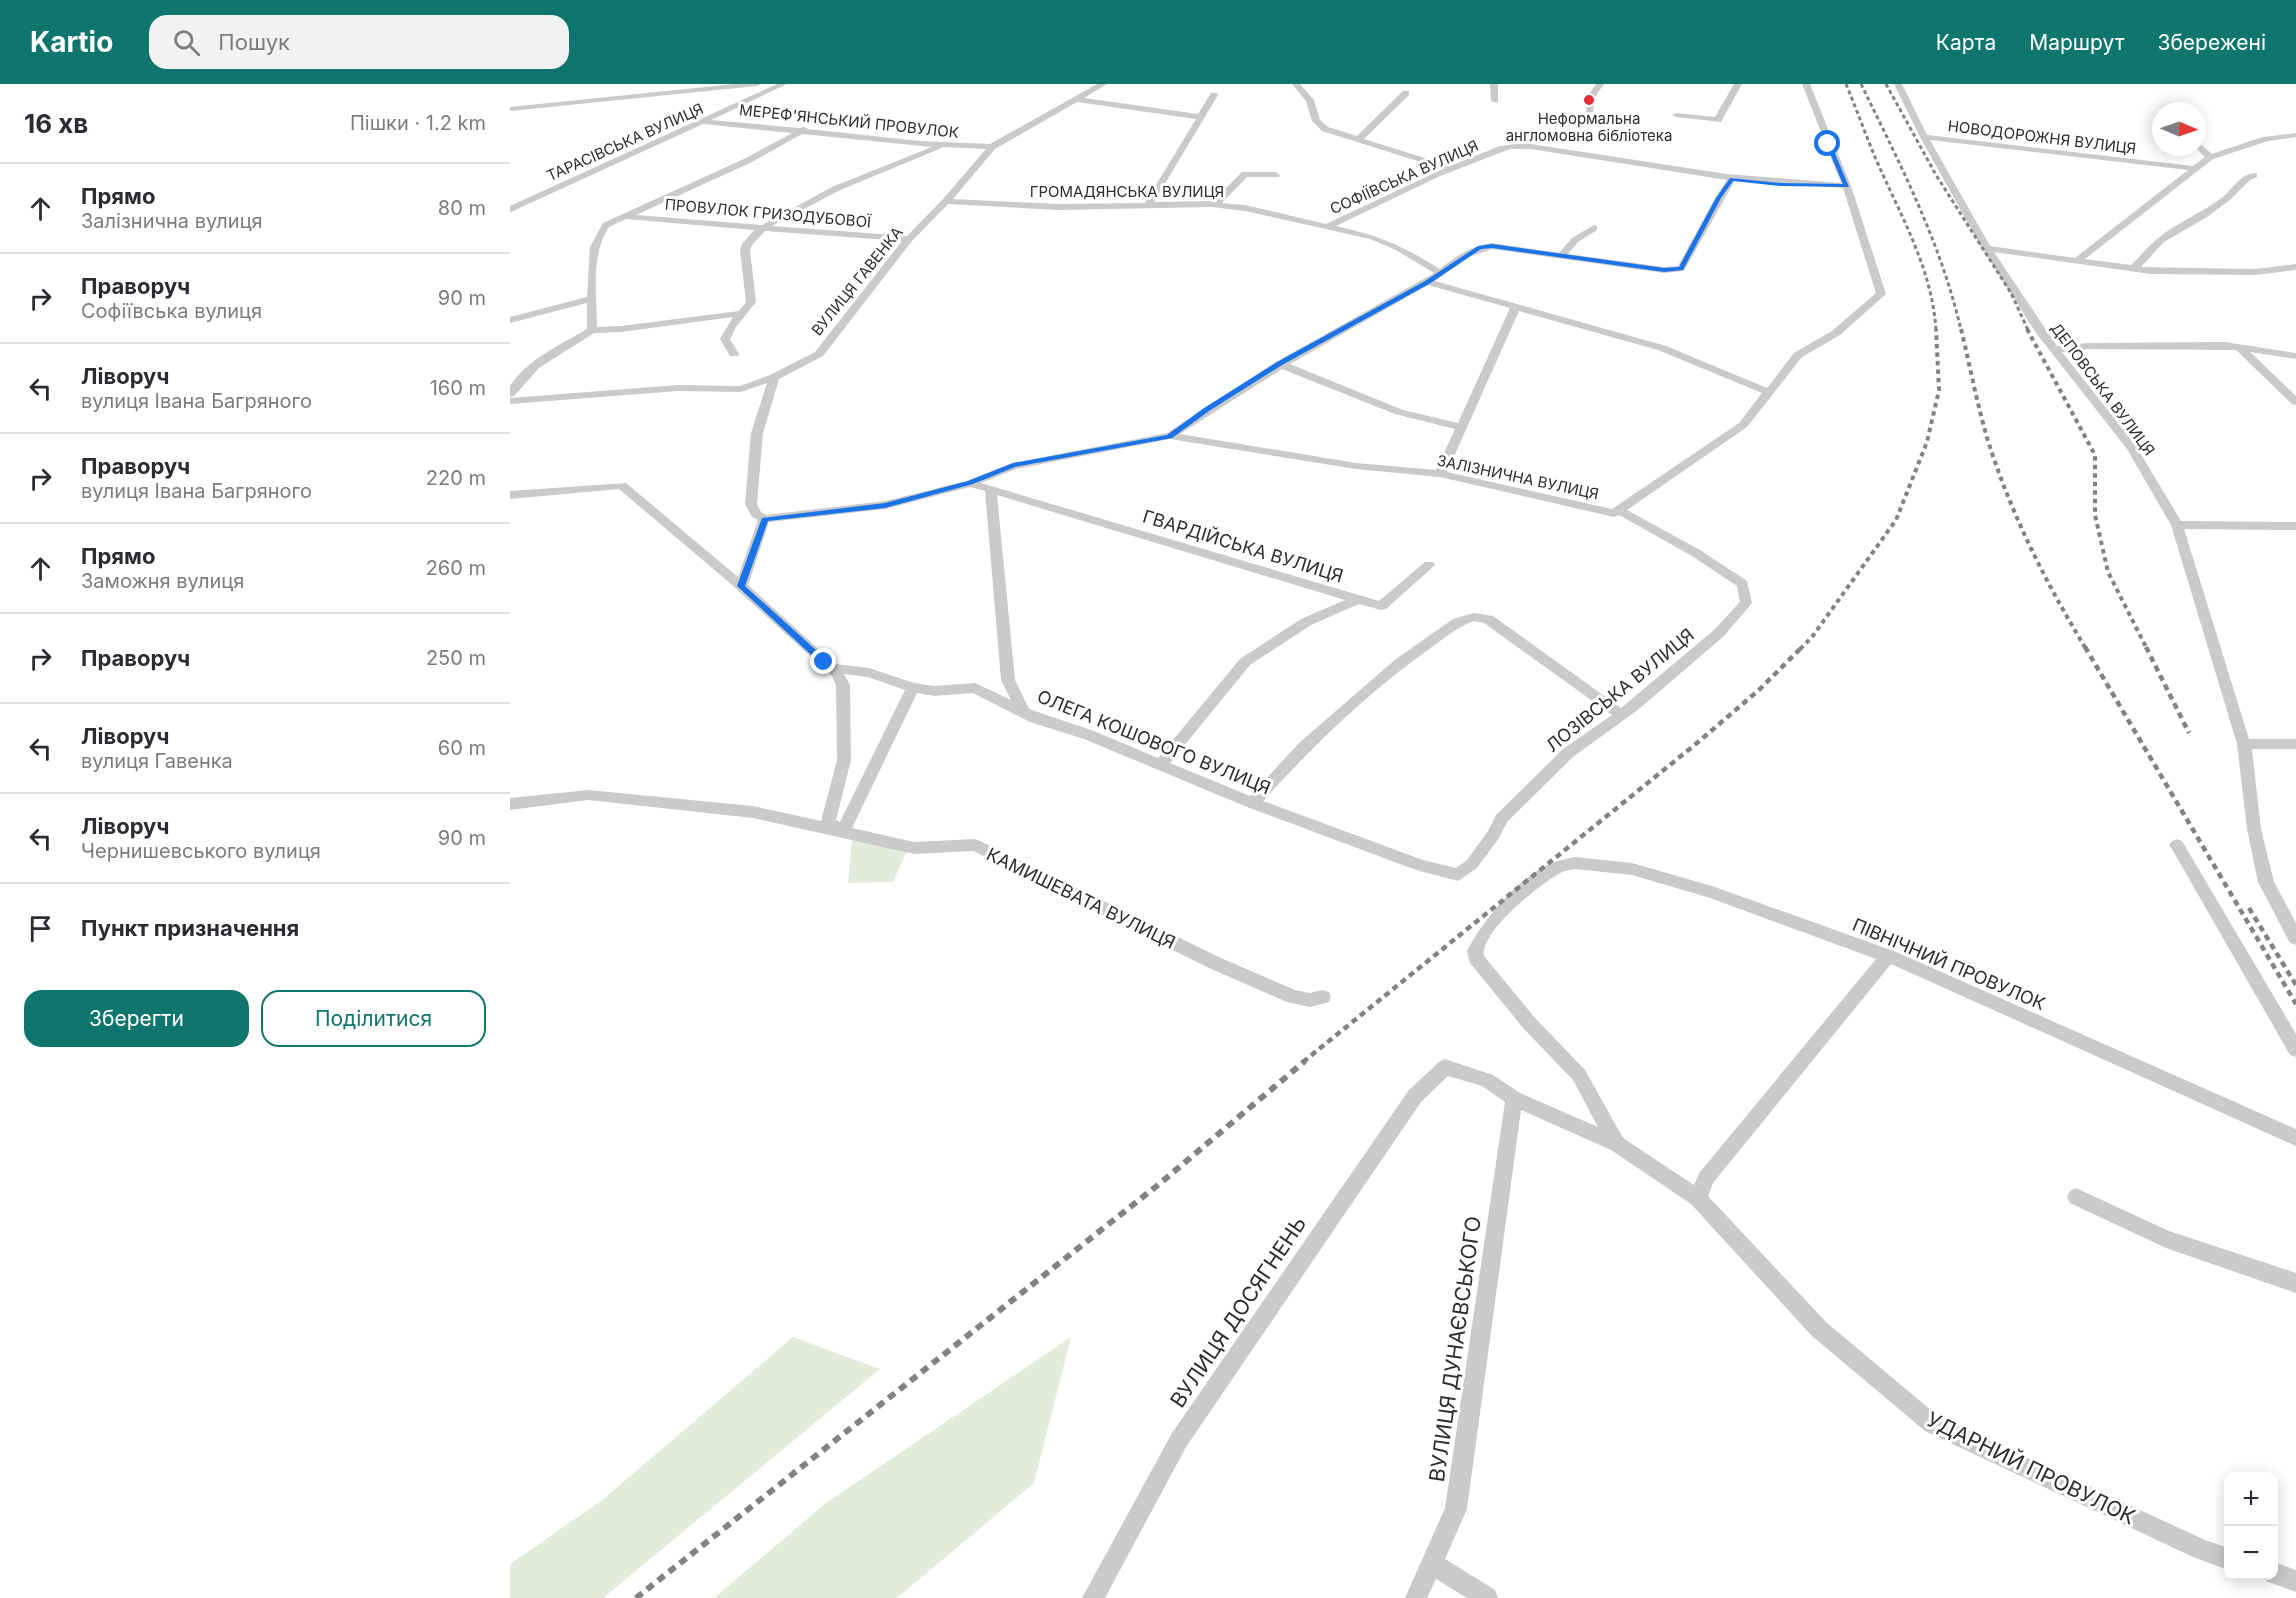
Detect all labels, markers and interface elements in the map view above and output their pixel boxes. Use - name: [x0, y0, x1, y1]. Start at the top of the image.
- search box: [149, 15, 569, 69]
- text: Kartio: [30, 25, 113, 59]
- icon: search: [170, 26, 203, 59]
- text: Пошук: [218, 29, 290, 55]
- text: Карта: [1936, 30, 1996, 55]
- text: Маршрут: [2029, 30, 2124, 55]
- text: Збережені: [2157, 30, 2266, 55]
- marker: Неформальна англомовна бібліотека: [1582, 93, 1596, 107]
- street label: ТАРАСІВСЬКА ВУЛИЦЯ: [544, 99, 706, 185]
- street label: МЕРЕФ'ЯНСЬКИЙ ПРОВУЛОК: [738, 100, 960, 142]
- north arrow: [2152, 102, 2206, 156]
- text: 16 хв: [24, 108, 88, 139]
- place label: Неформальна англомовна бібліотека: [1506, 109, 1672, 145]
- text: Пішки · 1.2 km: [350, 111, 486, 135]
- street label: НОВОДОРОЖНЯ ВУЛИЦЯ: [1947, 116, 2137, 158]
- route start: [1814, 130, 1840, 156]
- street label: СОФІЇВСЬКА ВУЛИЦЯ: [1327, 136, 1481, 218]
- street label: ГРОМАДЯНСЬКА ВУЛИЦЯ: [1030, 182, 1224, 201]
- text: Прямо: [81, 183, 155, 209]
- icon: ahead: [24, 192, 57, 225]
- street label: ПРОВУЛОК ГРИЗОДУБОВОЇ: [664, 195, 873, 232]
- text: 80 m: [438, 196, 486, 220]
- text: Залізнична вулиця: [81, 209, 263, 233]
- street label: ВУЛИЦЯ ГАВЕНКА: [807, 223, 907, 339]
- text: Праворуч: [81, 273, 190, 299]
- icon: right: [24, 282, 57, 315]
- text: 90 m: [438, 286, 486, 310]
- text: Софіївська вулиця: [81, 299, 262, 323]
- street label: ДЕПОВСЬКА ВУЛИЦЯ: [2047, 319, 2159, 459]
- text: Ліворуч: [81, 363, 169, 389]
- icon: left: [24, 372, 57, 405]
- text: 160 m: [430, 376, 486, 400]
- text: вулиця Івана Багряного: [81, 389, 312, 413]
- street label: ЗАЛІЗНИЧНА ВУЛИЦЯ: [1435, 451, 1601, 503]
- text: Праворуч: [81, 453, 190, 479]
- icon: right: [24, 462, 57, 495]
- text: 220 m: [426, 466, 486, 490]
- text: вулиця Івана Багряного: [81, 479, 312, 503]
- street label: ГВАРДІЙСЬКА ВУЛИЦЯ: [1140, 505, 1346, 586]
- text: Прямо: [81, 543, 155, 569]
- icon: ahead: [24, 552, 57, 585]
- text: 260 m: [426, 556, 486, 580]
- text: Заможня вулиця: [81, 569, 244, 593]
- street label: ЛОЗІВСЬКА ВУЛИЦЯ: [1542, 624, 1698, 756]
- icon: right: [24, 642, 57, 675]
- text: Праворуч: [81, 645, 190, 671]
- text: 250 m: [426, 646, 486, 670]
- route end: [810, 648, 836, 674]
- street label: ОЛЕГА КОШОВОГО ВУЛИЦЯ: [1034, 686, 1274, 798]
- text: Ліворуч: [81, 723, 169, 749]
- icon: left: [24, 732, 57, 765]
- text: 60 m: [438, 736, 486, 760]
- text: вулиця Гавенка: [81, 749, 233, 773]
- text: Ліворуч: [81, 813, 169, 839]
- icon: left: [24, 822, 57, 855]
- text: 90 m: [438, 826, 486, 850]
- text: Чернишевського вулиця: [81, 839, 321, 863]
- street label: КАМИШЕВАТА ВУЛИЦЯ: [983, 843, 1179, 953]
- icon: arrive: [24, 912, 57, 945]
- street label: ПІВНІЧНИЙ ПРОВУЛОК: [1849, 913, 2049, 1014]
- text: Пункт призначення: [81, 915, 299, 941]
- button: Зберегти: [24, 990, 249, 1047]
- button: Поділитися: [261, 990, 486, 1047]
- street label: ВУЛИЦЯ ДОСЯГНЕНЬ: [1165, 1212, 1311, 1412]
- street label: ВУЛИЦЯ ДУНАЄВСЬКОГО: [1424, 1215, 1486, 1483]
- street label: УДАРНИЙ ПРОВУЛОК: [1922, 1406, 2140, 1530]
- map controls: [2224, 1472, 2278, 1580]
- button: +: [2224, 1472, 2278, 1526]
- button: −: [2224, 1526, 2278, 1580]

